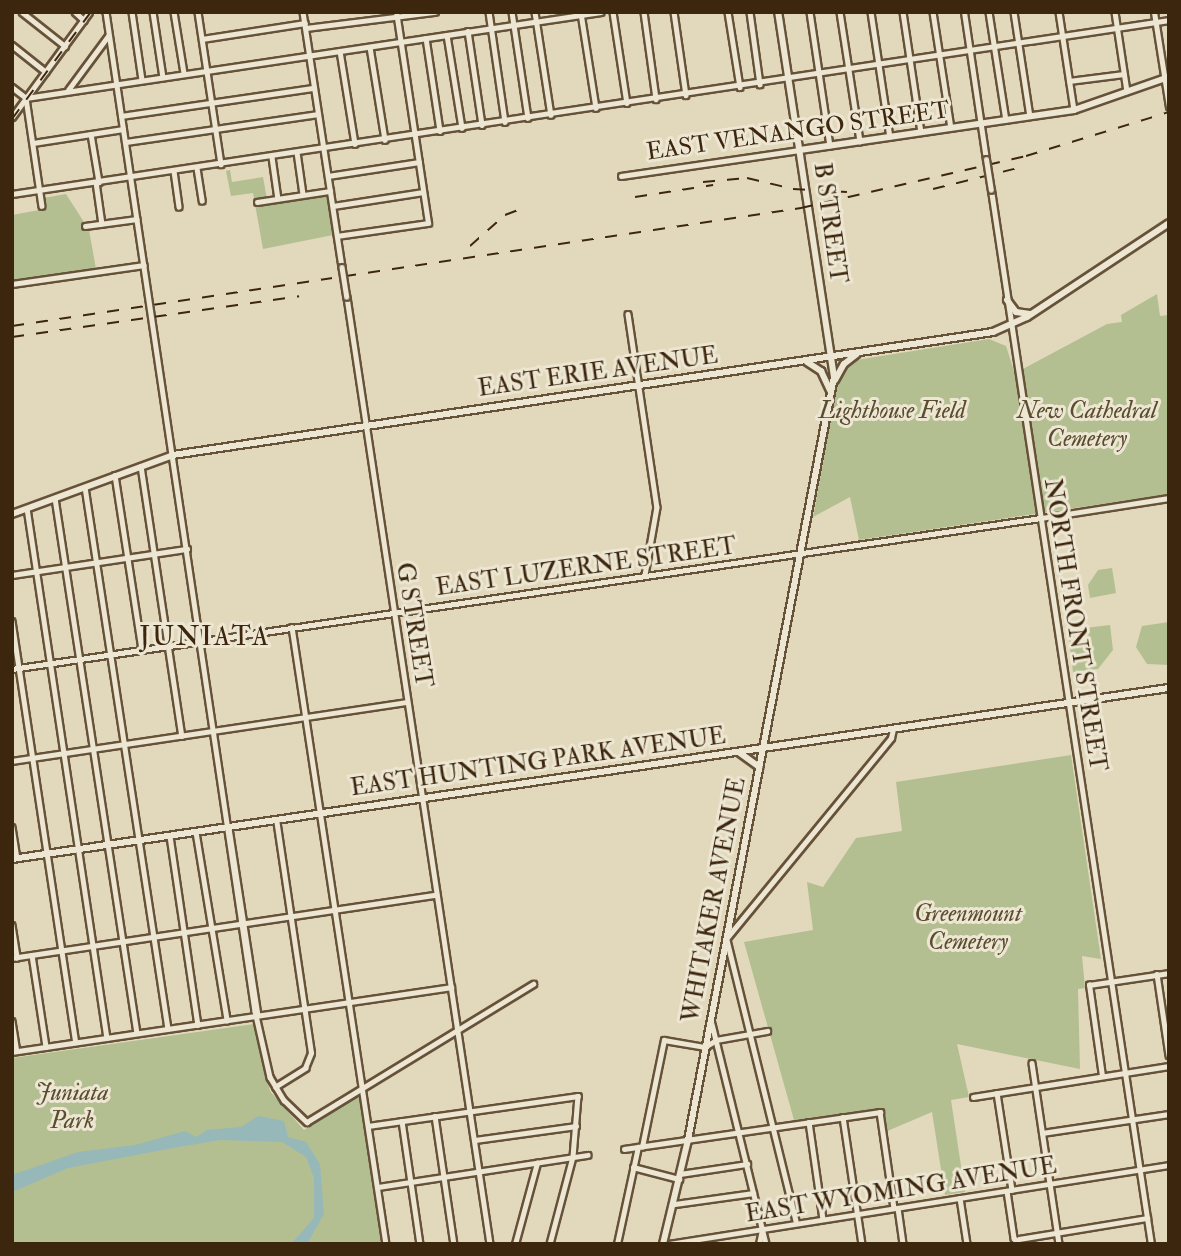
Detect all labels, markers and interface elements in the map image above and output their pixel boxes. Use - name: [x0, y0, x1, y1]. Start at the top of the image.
- street label: EAST VENANGO STREET: [645, 95, 951, 167]
- street label: B STREET: [807, 161, 853, 285]
- street label: EAST ERIE AVENUE: [476, 341, 720, 403]
- park label: Lighthouse Field: [818, 397, 966, 425]
- park label: New Cathedral Cemetery: [1017, 397, 1157, 453]
- street label: NORTH FRONT STREET: [1038, 477, 1112, 773]
- street label: EAST LUZERNE STREET: [434, 532, 738, 602]
- street label: G STREET: [390, 561, 438, 689]
- district label: JUNIATA: [140, 622, 270, 654]
- street label: EAST HUNTING PARK AVENUE: [349, 721, 727, 803]
- street label: WHITAKER AVENUE: [676, 775, 752, 1025]
- park label: Greenmount Cemetery: [914, 900, 1022, 956]
- park label: Juniata Park: [35, 1079, 109, 1135]
- street label: EAST WYOMING AVENUE: [743, 1151, 1059, 1229]

